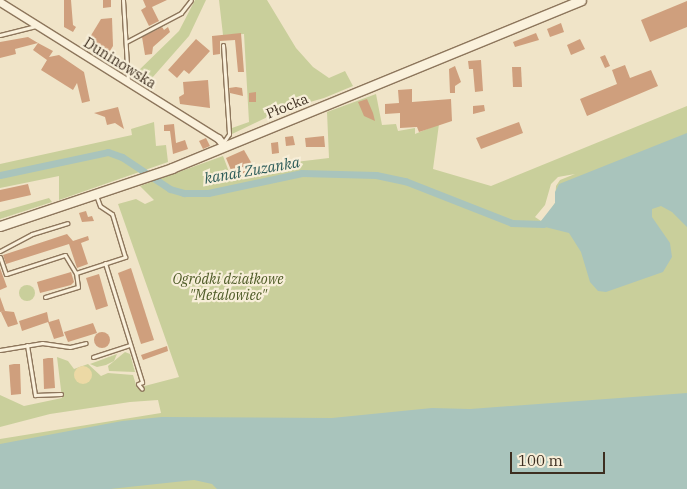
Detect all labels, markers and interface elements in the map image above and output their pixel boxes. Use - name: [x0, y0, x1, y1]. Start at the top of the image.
- street label: Duninowska: [81, 34, 159, 92]
- street label: Płocka: [263, 90, 311, 122]
- water label: kanał Zuzanka: [203, 153, 301, 187]
- park label: Ogródki działkowe "Metalowiec": [172, 271, 284, 304]
- scale bar: [512, 442, 607, 474]
- text: 100 m: [518, 451, 563, 470]

